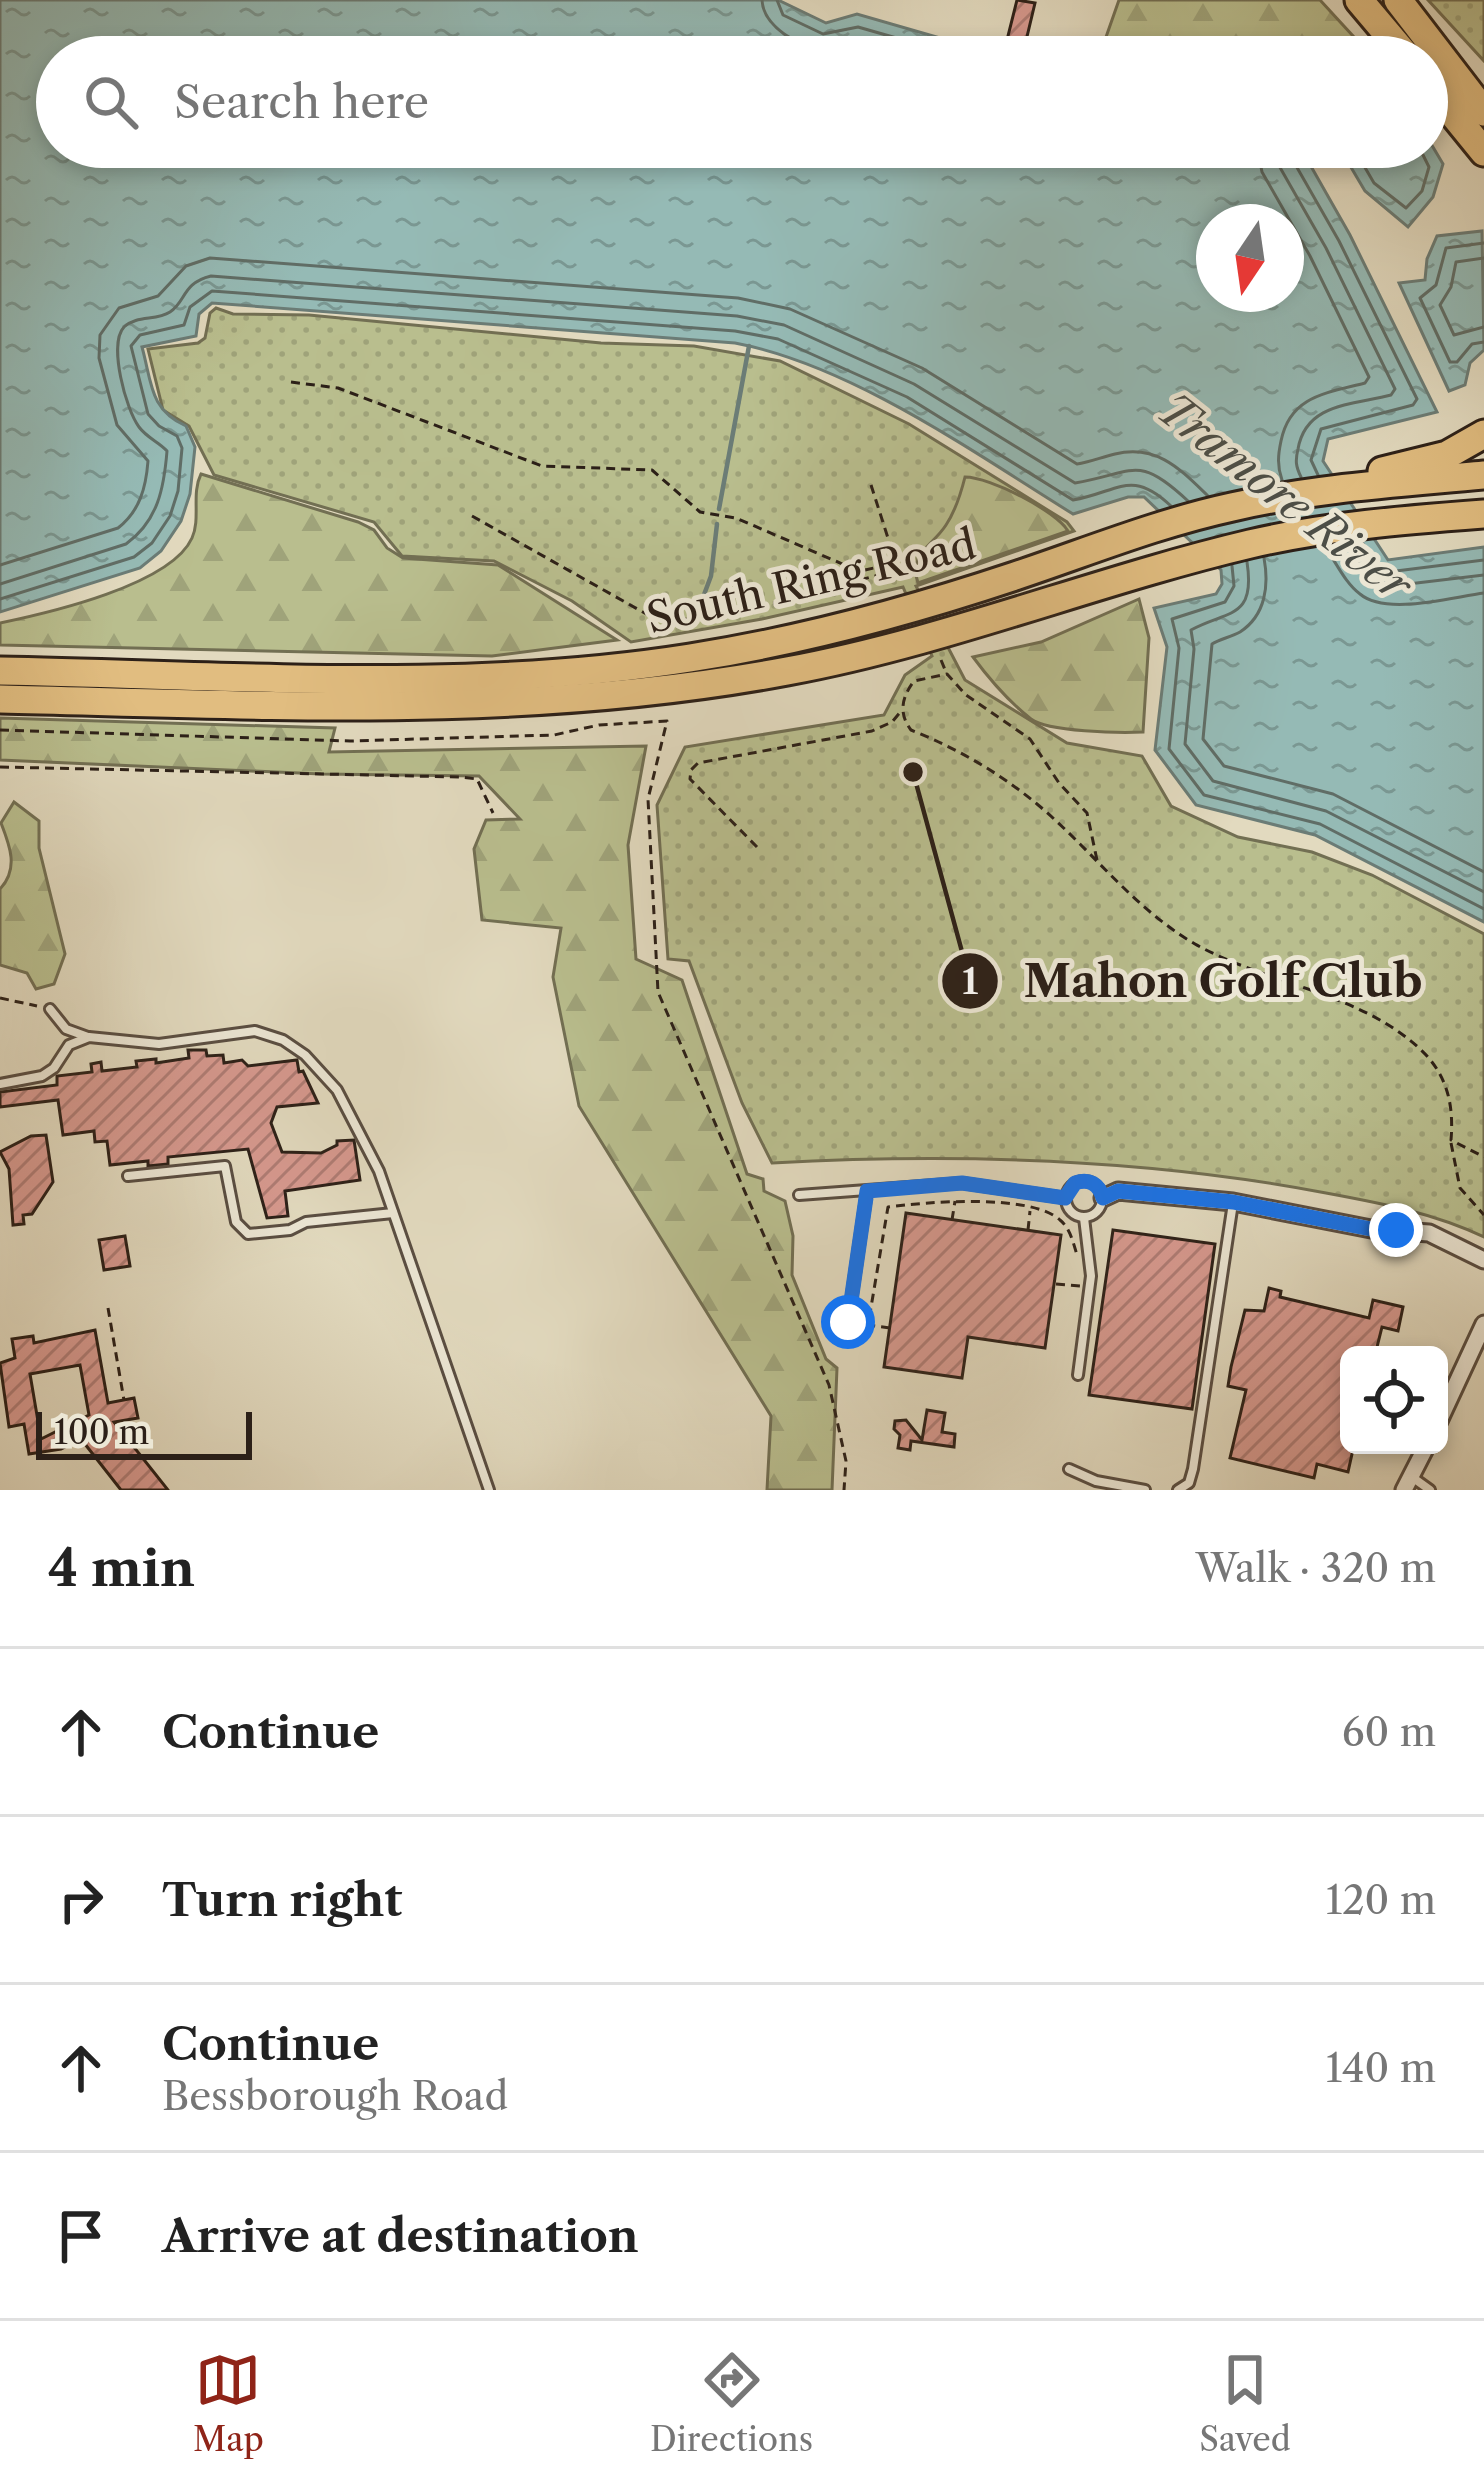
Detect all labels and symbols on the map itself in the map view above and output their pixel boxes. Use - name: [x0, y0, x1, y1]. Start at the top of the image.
- north arrow: [1196, 204, 1304, 312]
- water label: Tramore River: [1147, 381, 1424, 614]
- street label: South Ring Road: [641, 518, 981, 644]
- callout: Mahon Golf Club: [940, 941, 1447, 1022]
- text: Mahon Golf Club: [1024, 953, 1422, 1009]
- text: 1: [962, 959, 978, 1003]
- route end: [1369, 1203, 1423, 1257]
- route start: [821, 1295, 875, 1349]
- scale bar: [36, 1406, 252, 1459]

